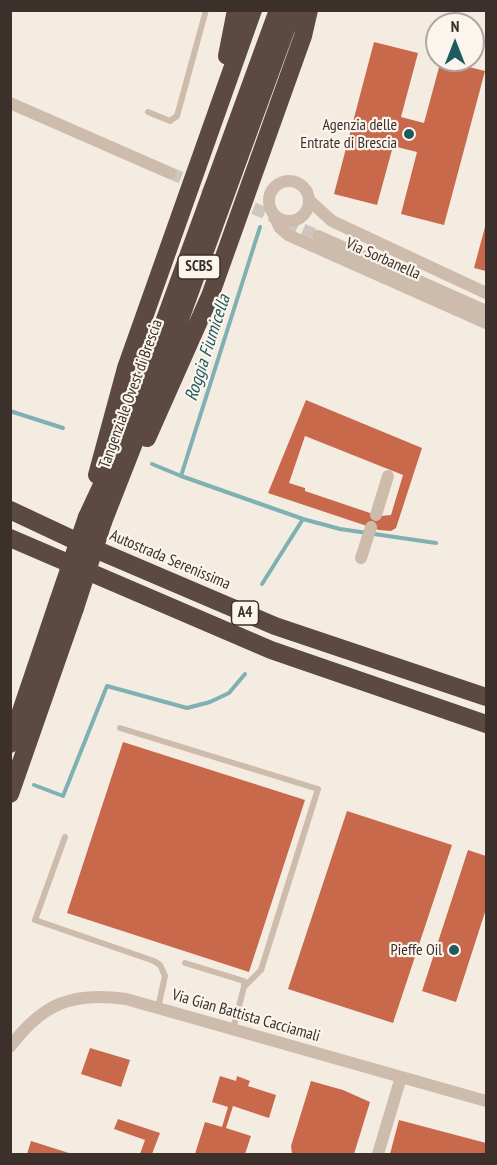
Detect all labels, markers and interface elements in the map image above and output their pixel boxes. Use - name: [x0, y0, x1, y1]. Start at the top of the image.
- north arrow: [425, 12, 485, 72]
- text: N: [451, 16, 459, 36]
- place label: Agenzia delle Entrate di Brescia: [300, 115, 397, 153]
- marker: Agenzia delle Entrate di Brescia: [402, 127, 416, 141]
- street label: Via Sorbanella: [343, 234, 423, 284]
- road number: SCBS: [178, 255, 220, 279]
- water label: Roggia Fiumicella: [181, 292, 235, 404]
- street label: Tangenziale Ovest di Brescia: [95, 317, 167, 471]
- street label: Autostrada Serenissima: [107, 526, 233, 594]
- road number: A4: [232, 601, 258, 625]
- place label: Pieffe Oil: [391, 940, 442, 960]
- marker: Pieffe Oil: [447, 943, 461, 957]
- street label: Via Gian Battista Cacciamali: [170, 986, 322, 1046]

